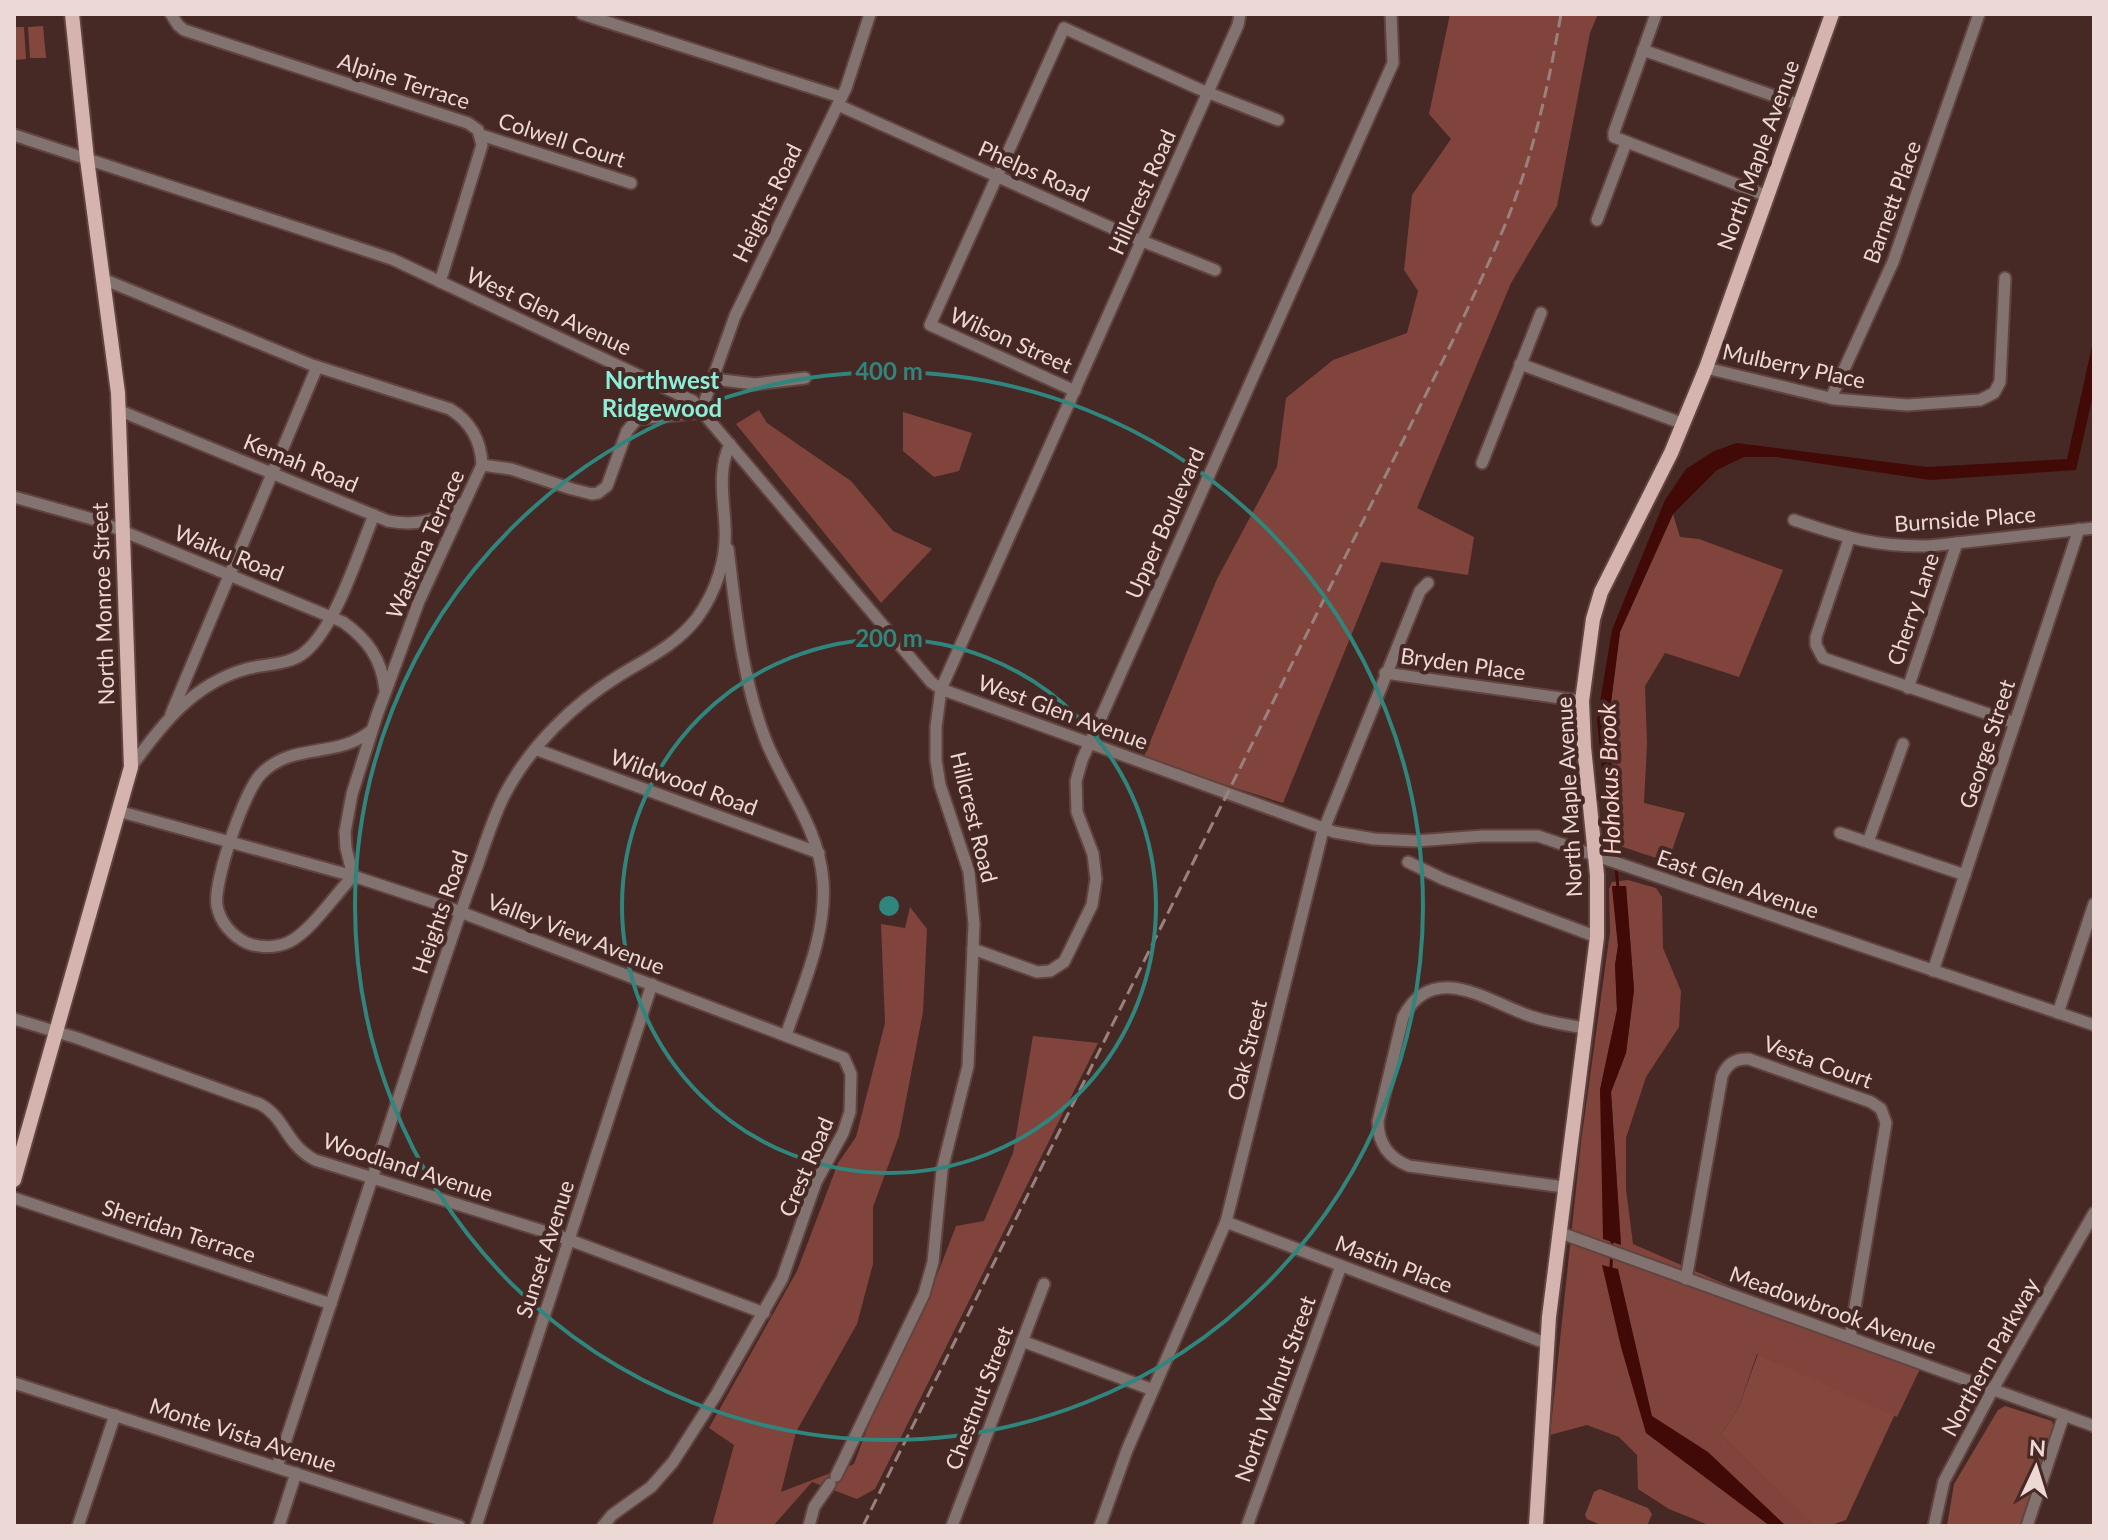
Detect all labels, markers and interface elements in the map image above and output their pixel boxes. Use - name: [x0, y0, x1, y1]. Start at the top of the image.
- street label: Alpine Terrace: [335, 46, 474, 115]
- street label: North Maple Avenue: [1711, 56, 1805, 254]
- street label: Colwell Court: [495, 106, 629, 173]
- street label: Hillcrest Road: [1102, 125, 1181, 258]
- street label: Phelps Road: [975, 134, 1094, 207]
- street label: Barnett Place: [1857, 137, 1926, 267]
- street label: Heights Road: [726, 139, 807, 267]
- street label: West Glen Avenue: [462, 260, 636, 361]
- street label: Wilson Street: [946, 301, 1077, 379]
- street label: Mulberry Place: [1720, 337, 1868, 394]
- text: 400 m: [855, 356, 923, 385]
- district label: Northwest Ridgewood: [602, 365, 722, 422]
- street label: Kemah Road: [240, 427, 362, 498]
- street label: Upper Boulevard: [1119, 443, 1210, 603]
- street label: Wastena Terrace: [380, 465, 469, 622]
- street label: Burnside Place: [1893, 500, 2037, 537]
- street label: North Monroe Street: [85, 502, 120, 706]
- street label: Waiku Road: [171, 518, 288, 587]
- street label: Cherry Lane: [1881, 549, 1944, 669]
- text: 200 m: [855, 623, 923, 652]
- street label: Bryden Place: [1399, 641, 1527, 686]
- street label: West Glen Avenue: [974, 668, 1152, 755]
- street label: George Street: [1953, 676, 2020, 812]
- street label: North Maple Avenue: [1550, 696, 1587, 898]
- water label: Hohokus Brook: [1591, 702, 1626, 855]
- street label: Wildwood Road: [607, 742, 761, 821]
- street label: Hillcrest Road: [945, 749, 1004, 885]
- street label: East Glen Avenue: [1654, 843, 1823, 924]
- street label: Heights Road: [406, 847, 473, 977]
- street label: Valley View Avenue: [484, 887, 669, 980]
- centre of rings: [875, 892, 903, 920]
- street label: Oak Street: [1221, 997, 1272, 1103]
- street label: Vesta Court: [1760, 1029, 1876, 1094]
- street label: Crest Road: [772, 1113, 839, 1221]
- street label: Woodland Avenue: [320, 1126, 497, 1207]
- street label: Sunset Avenue: [510, 1177, 579, 1321]
- street label: Sheridan Terrace: [99, 1193, 259, 1268]
- street label: Mastin Place: [1332, 1229, 1457, 1298]
- street label: Meadowbrook Avenue: [1726, 1260, 1940, 1360]
- street label: Northern Parkway: [1935, 1272, 2045, 1441]
- street label: North Walnut Street: [1228, 1292, 1321, 1486]
- street label: Chestnut Street: [939, 1322, 1018, 1474]
- street label: Monte Vista Avenue: [146, 1392, 340, 1478]
- north arrow: [1996, 1428, 2076, 1508]
- text: N: [2028, 1433, 2047, 1462]

